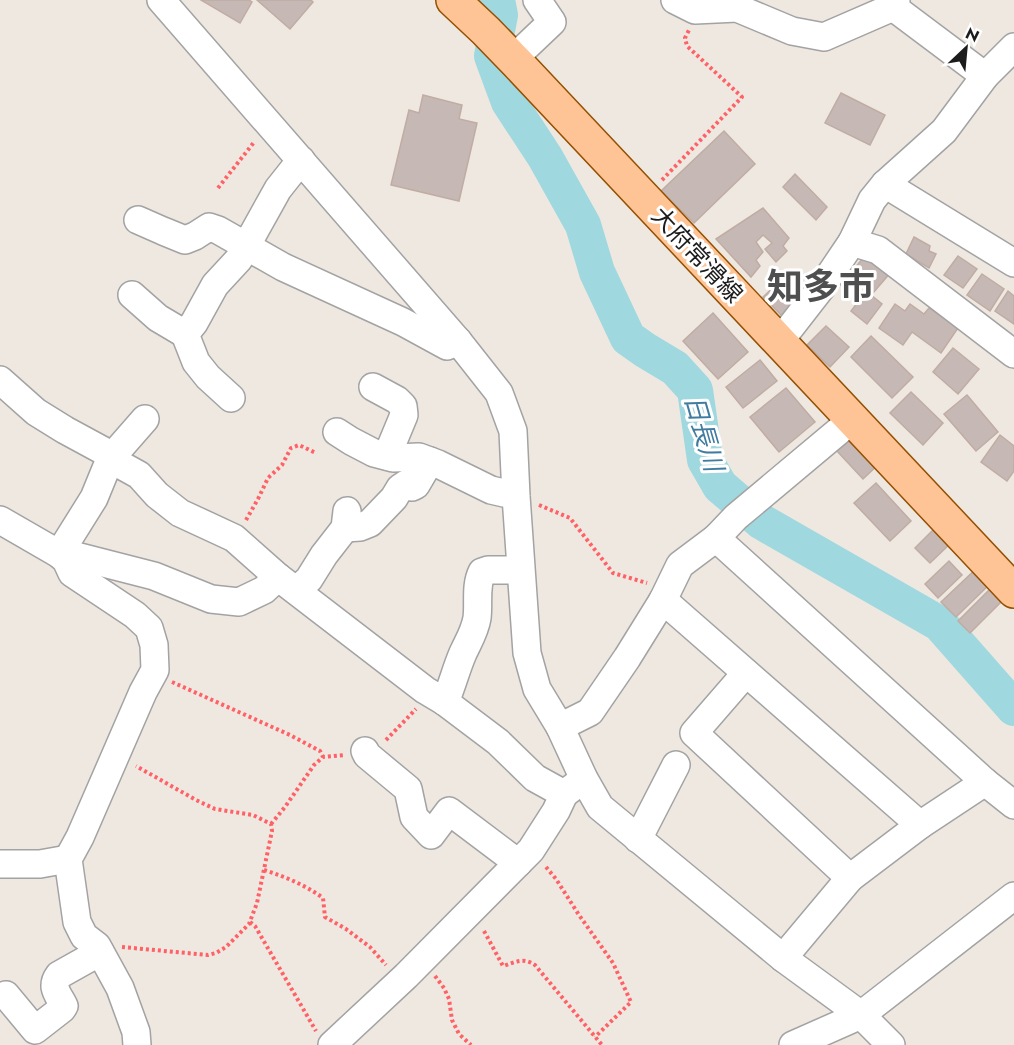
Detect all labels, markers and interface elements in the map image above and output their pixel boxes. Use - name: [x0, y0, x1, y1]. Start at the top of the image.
- north arrow: [936, 18, 996, 78]
- text: N: [962, 22, 983, 48]
- street label: 大府常滑線: [644, 199, 751, 310]
- district label: 知多市: [767, 260, 875, 312]
- water label: 日長川: [675, 390, 734, 479]

